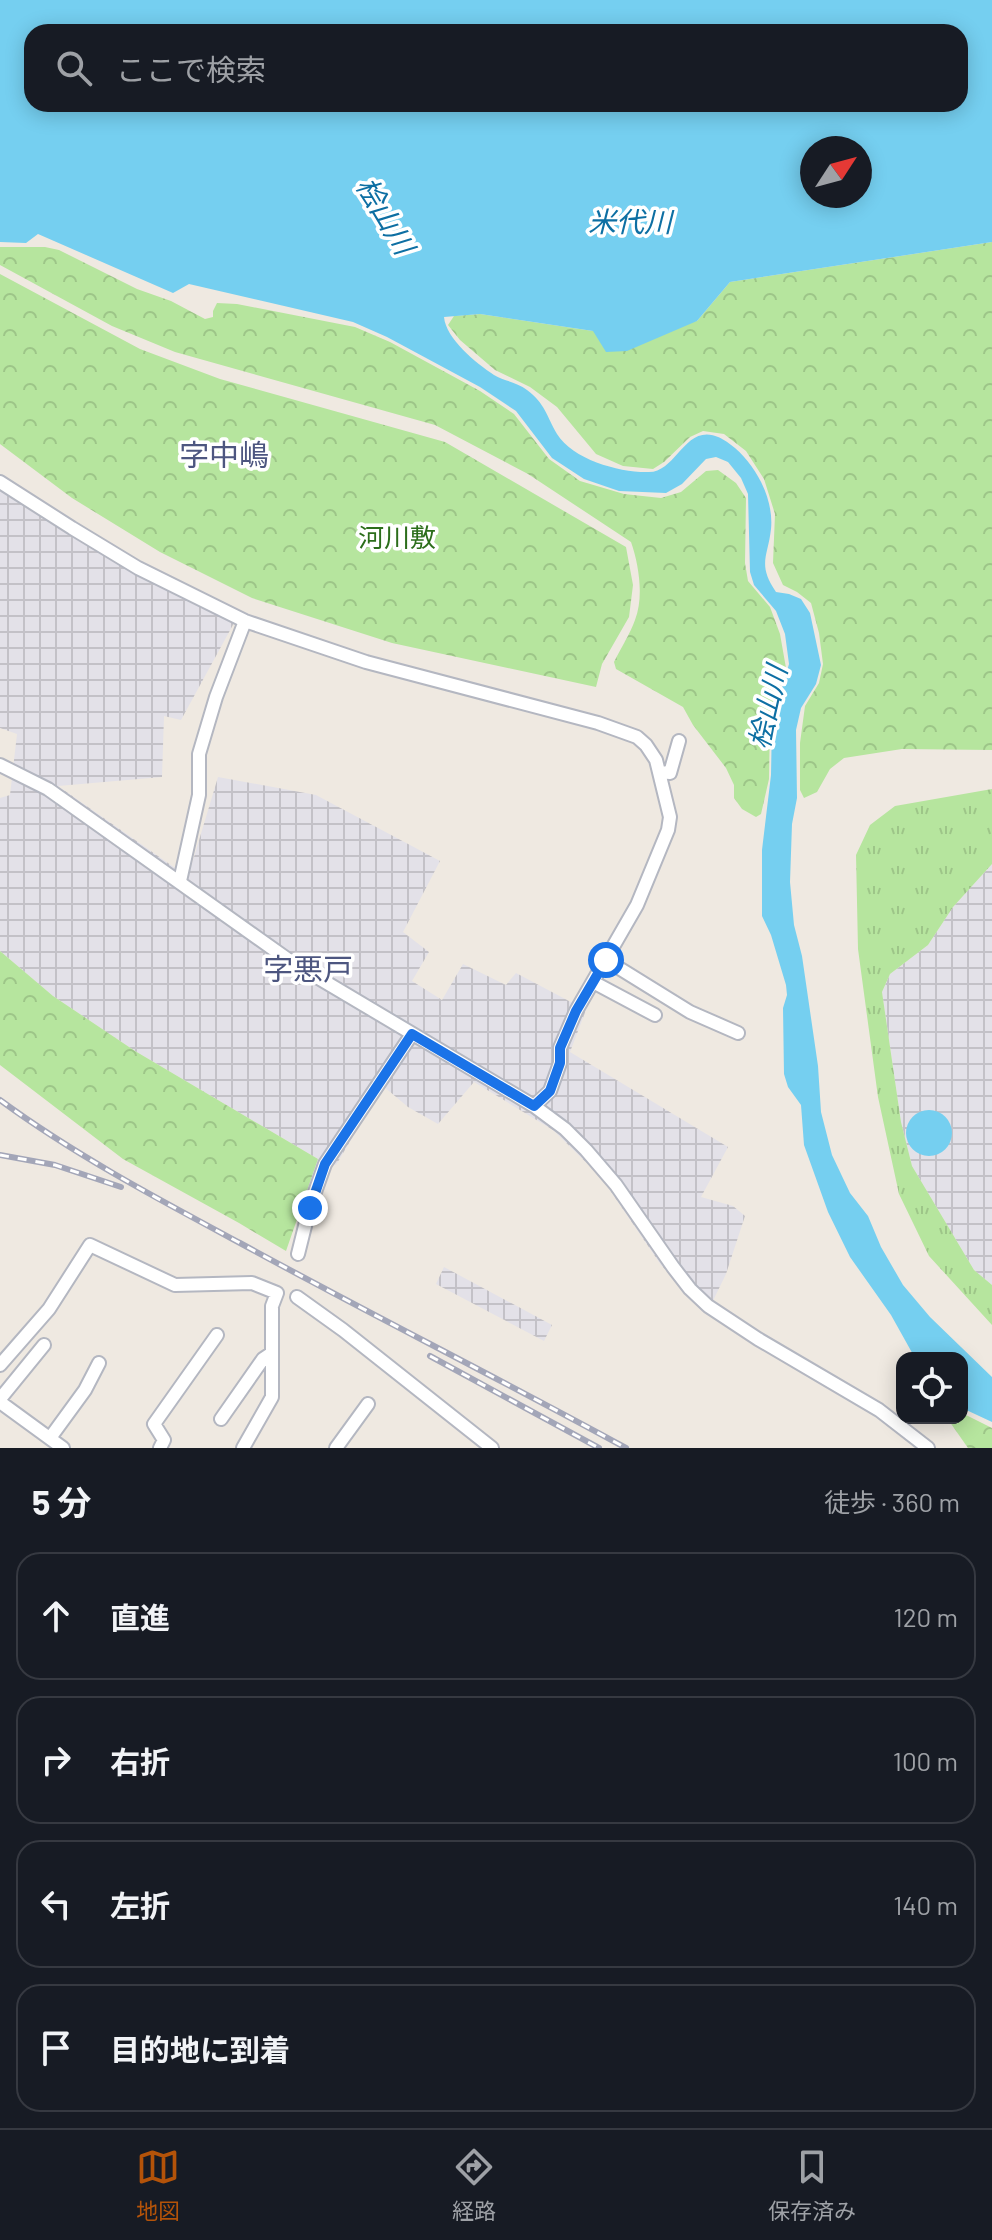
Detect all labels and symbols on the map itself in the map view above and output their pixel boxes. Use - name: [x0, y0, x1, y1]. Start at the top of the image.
- north arrow: [800, 136, 872, 208]
- water label: 桧山川: [350, 170, 424, 262]
- water label: 米代川: [588, 204, 675, 238]
- district label: 字中嶋: [179, 436, 269, 472]
- park label: 河川敷: [358, 521, 436, 552]
- water label: 桧山川: [741, 659, 794, 752]
- route start: [588, 942, 624, 978]
- district label: 字悪戸: [263, 950, 353, 986]
- route end: [292, 1190, 328, 1226]

